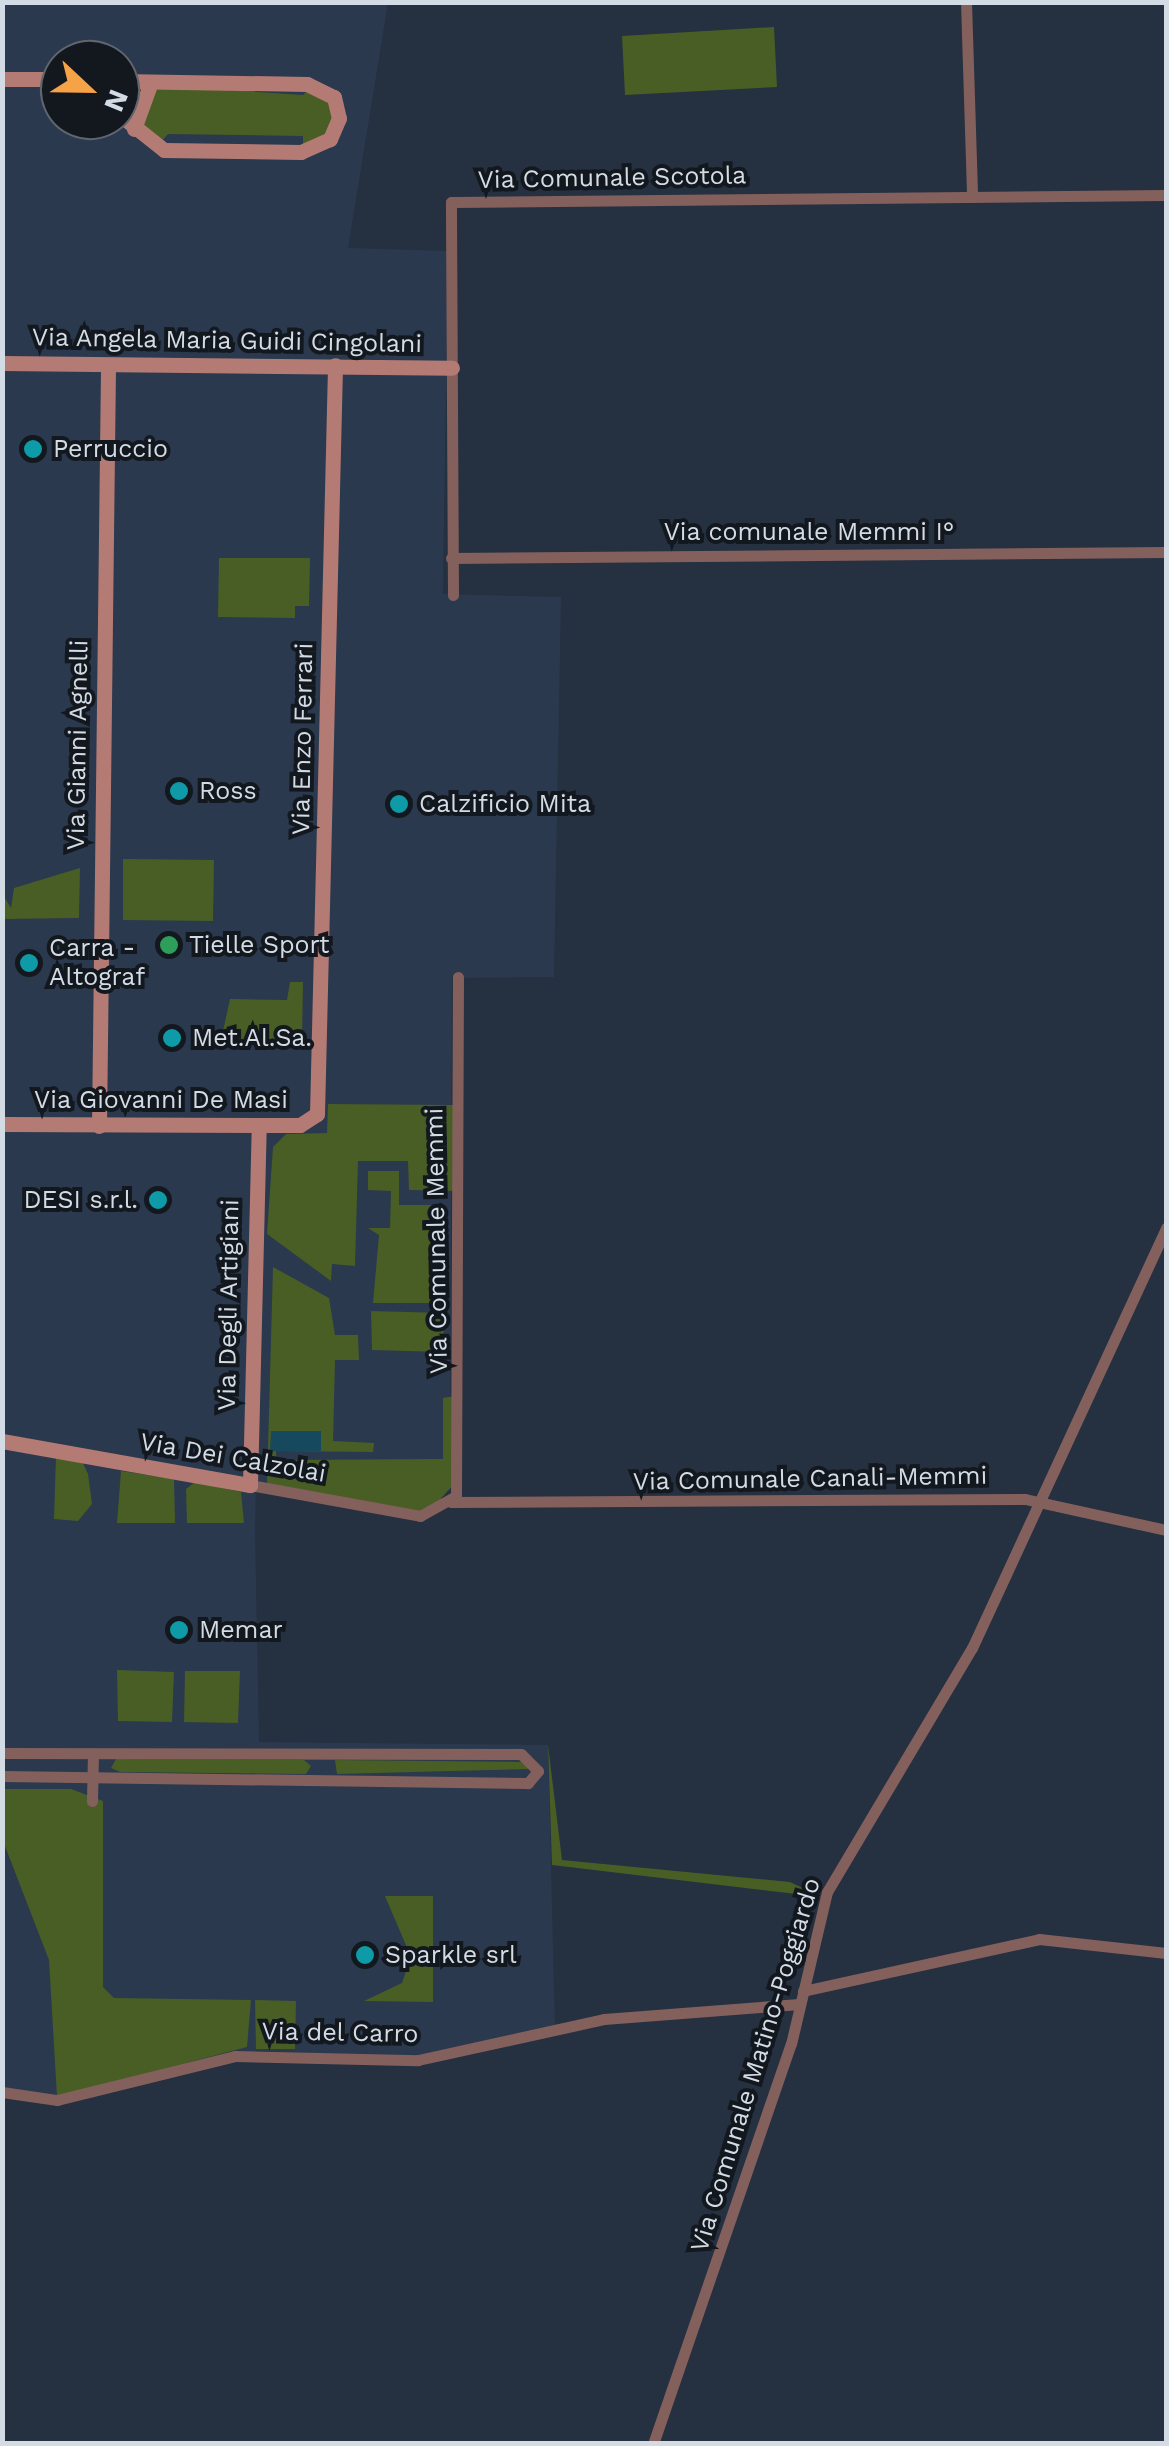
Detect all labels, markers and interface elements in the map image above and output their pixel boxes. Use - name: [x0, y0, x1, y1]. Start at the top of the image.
- north arrow: [40, 40, 140, 140]
- text: N: [97, 85, 136, 116]
- street label: Via Comunale Scotola: [477, 161, 747, 195]
- street label: Via Angela Maria Guidi Cingolani: [30, 323, 424, 359]
- place label: Perruccio: [53, 434, 168, 464]
- marker: Perruccio: [22, 438, 44, 460]
- street label: Via comunale Memmi I°: [663, 517, 955, 547]
- street label: Via Gianni Agnelli: [61, 639, 95, 851]
- street label: Via Enzo Ferrari: [286, 642, 320, 836]
- place label: Ross: [199, 776, 257, 806]
- marker: Ross: [168, 780, 190, 802]
- place label: Calzificio Mita: [419, 789, 591, 819]
- marker: Calzificio Mita: [388, 793, 410, 815]
- place label: Tielle Sport: [189, 930, 330, 960]
- place label: Carra - Altograf: [49, 934, 145, 993]
- marker: Tielle Sport: [158, 934, 180, 956]
- marker: Carra - Altograf: [18, 952, 40, 974]
- place label: Met.Al.Sa.: [192, 1023, 312, 1053]
- marker: Met.Al.Sa.: [161, 1027, 183, 1049]
- street label: Via Giovanni De Masi: [34, 1085, 288, 1115]
- street label: Via Comunale Memmi: [420, 1107, 454, 1375]
- place label: DESI s.r.l.: [24, 1185, 138, 1215]
- marker: DESI s.r.l.: [147, 1189, 169, 1211]
- street label: Via Degli Artigiani: [212, 1198, 246, 1412]
- street label: Via Dei Calzolai: [137, 1427, 329, 1489]
- street label: Via Comunale Canali-Memmi: [632, 1461, 988, 1497]
- place label: Memar: [199, 1615, 283, 1645]
- marker: Memar: [168, 1619, 190, 1641]
- street label: Via Comunale Matino-Poggiardo: [685, 1874, 827, 2256]
- place label: Sparkle srl: [385, 1940, 517, 1970]
- marker: Sparkle srl: [354, 1944, 376, 1966]
- street label: Via del Carro: [261, 2017, 419, 2049]

